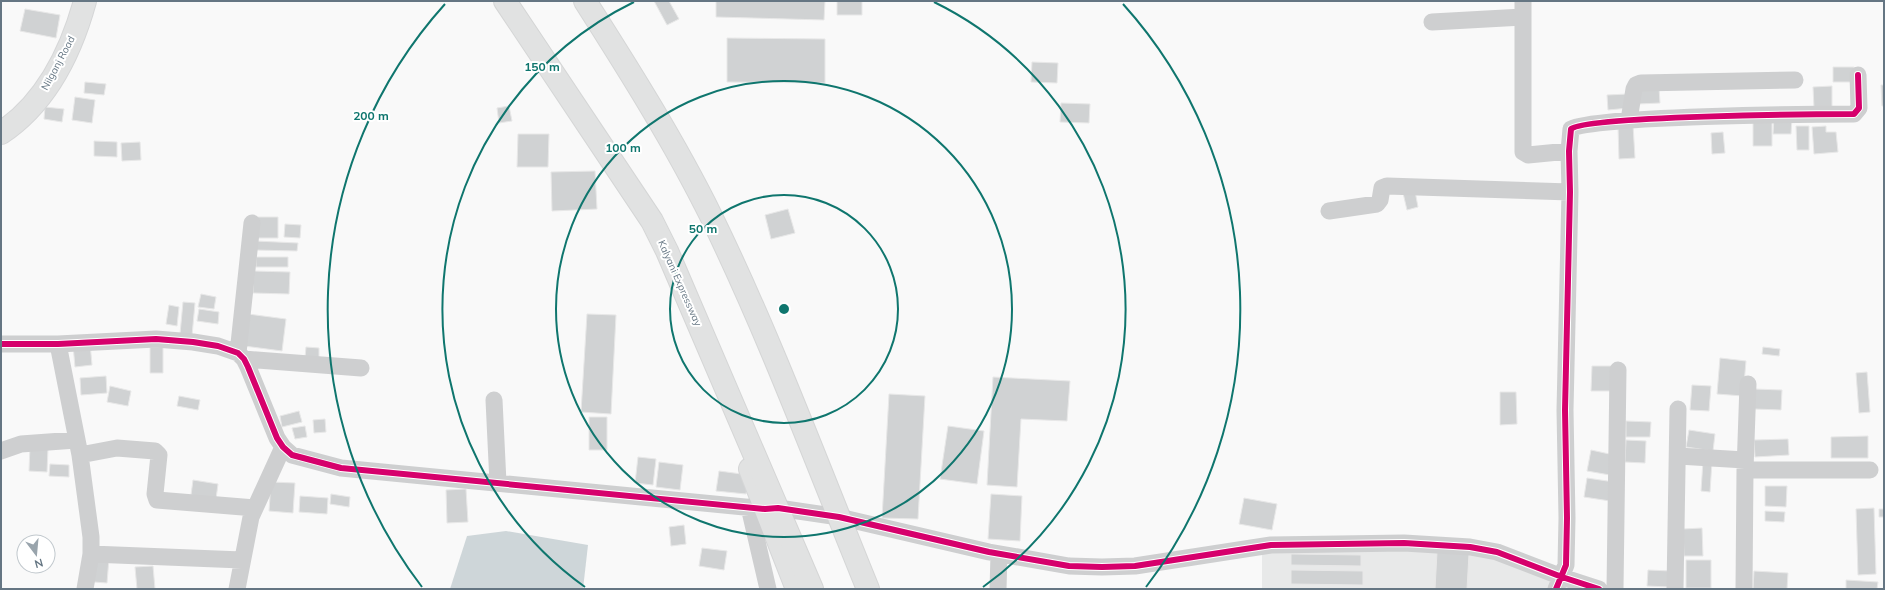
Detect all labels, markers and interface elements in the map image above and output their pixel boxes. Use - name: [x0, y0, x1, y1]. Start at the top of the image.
- street label: Nilganj Road: [38, 34, 78, 92]
- text: 150 m: [524, 59, 560, 74]
- text: 200 m: [353, 108, 389, 123]
- text: 100 m: [605, 140, 641, 155]
- text: 50 m: [689, 221, 717, 236]
- street label: Kalyani Expressway: [655, 238, 705, 329]
- centre of rings: [777, 302, 791, 316]
- north arrow: [16, 534, 56, 574]
- text: N: [33, 556, 45, 571]

